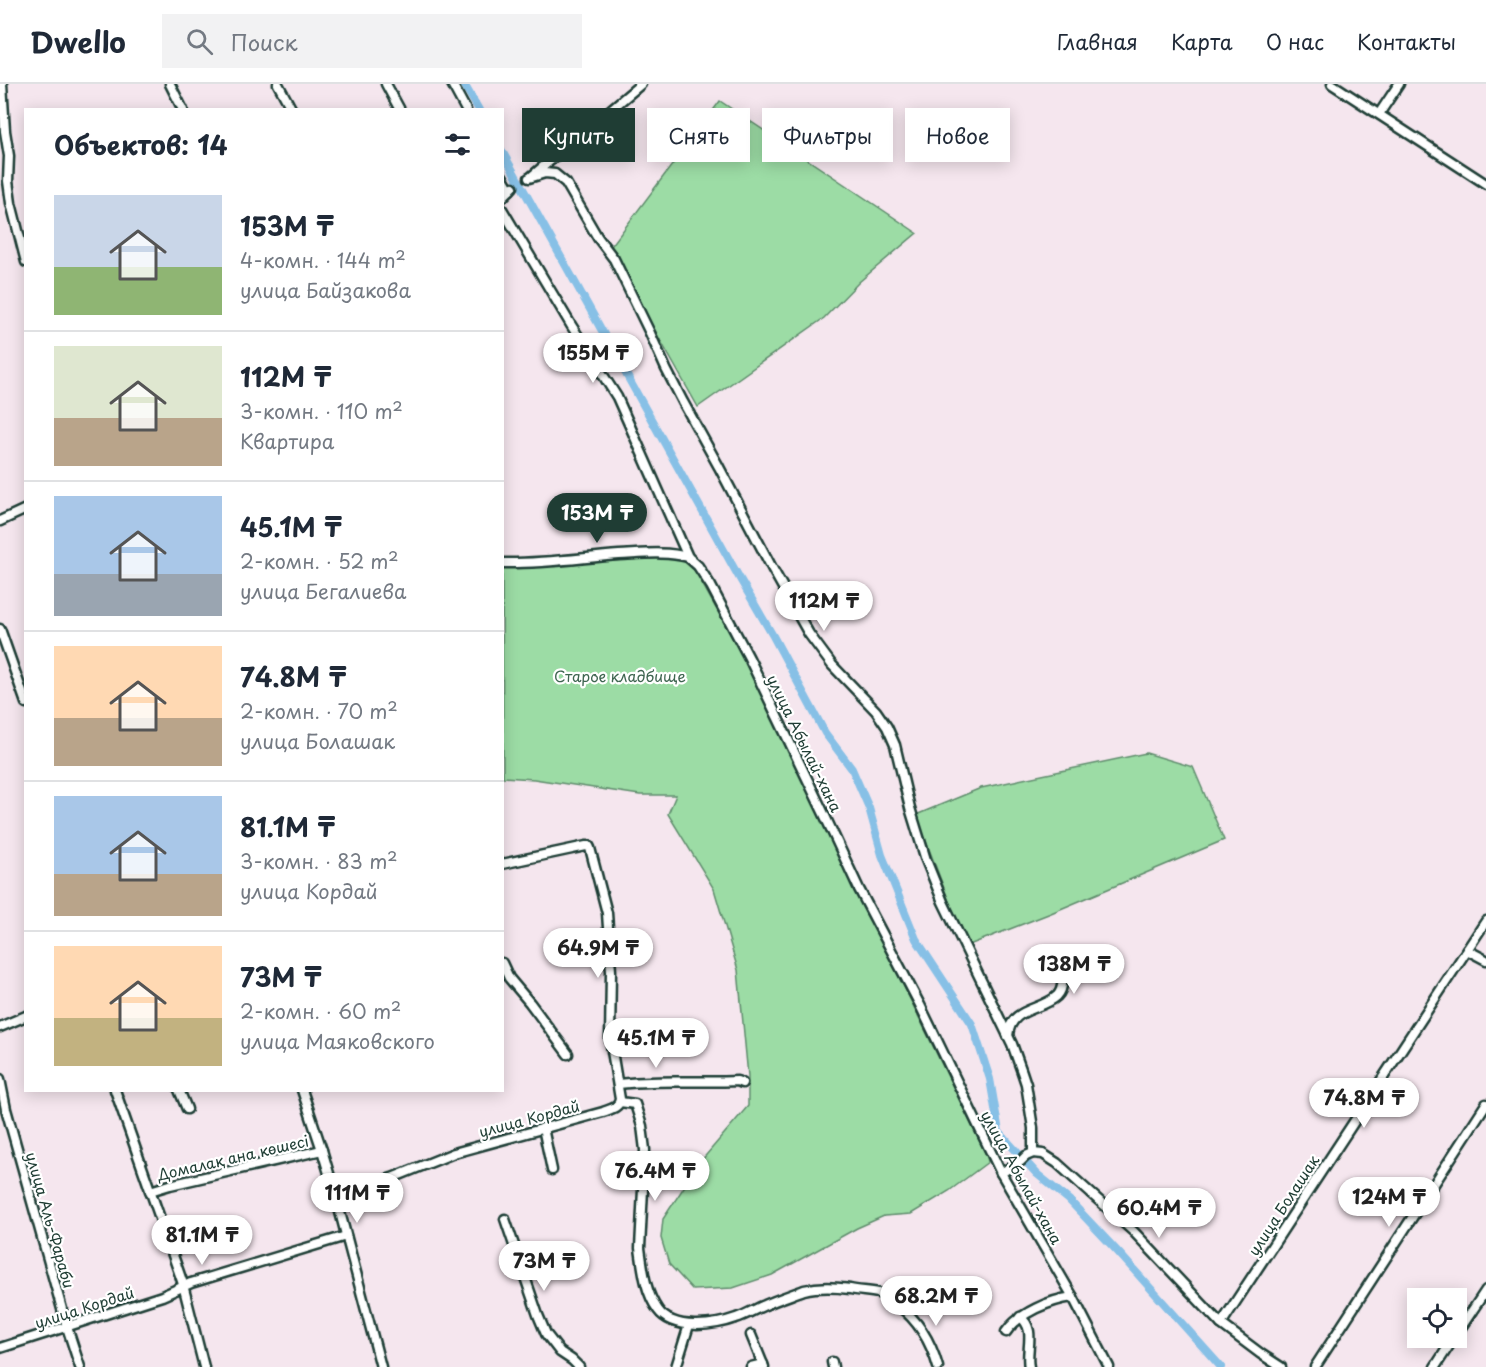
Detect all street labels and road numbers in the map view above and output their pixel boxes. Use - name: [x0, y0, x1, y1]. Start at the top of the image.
- street label: улица Абылай-хана: [762, 670, 849, 816]
- street label: улица Кордай: [476, 1094, 582, 1142]
- street label: улица Абылай-хана: [976, 1106, 1069, 1249]
- street label: Домалақ ана көшесі: [154, 1128, 311, 1186]
- street label: улица Аль-Фараби: [21, 1149, 81, 1291]
- street label: улица Болашак: [1242, 1150, 1324, 1260]
- street label: улица Кордай: [31, 1280, 137, 1334]

